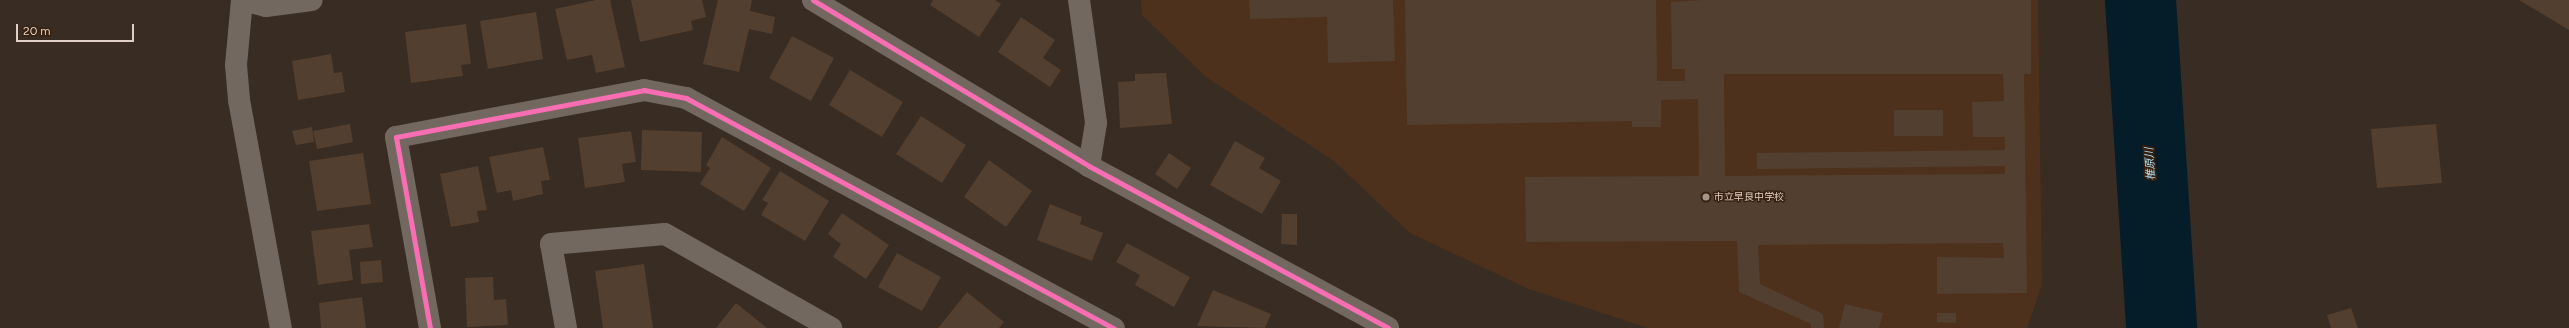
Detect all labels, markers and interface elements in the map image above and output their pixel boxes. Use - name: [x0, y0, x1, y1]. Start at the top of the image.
- scale bar: [18, 16, 136, 42]
- text: 20 m: [23, 24, 51, 38]
- water label: 椎原川: [2143, 147, 2159, 181]
- place label: 市立早良中学校: [1714, 191, 1784, 203]
- marker: 市立早良中学校: [1701, 192, 1711, 202]

